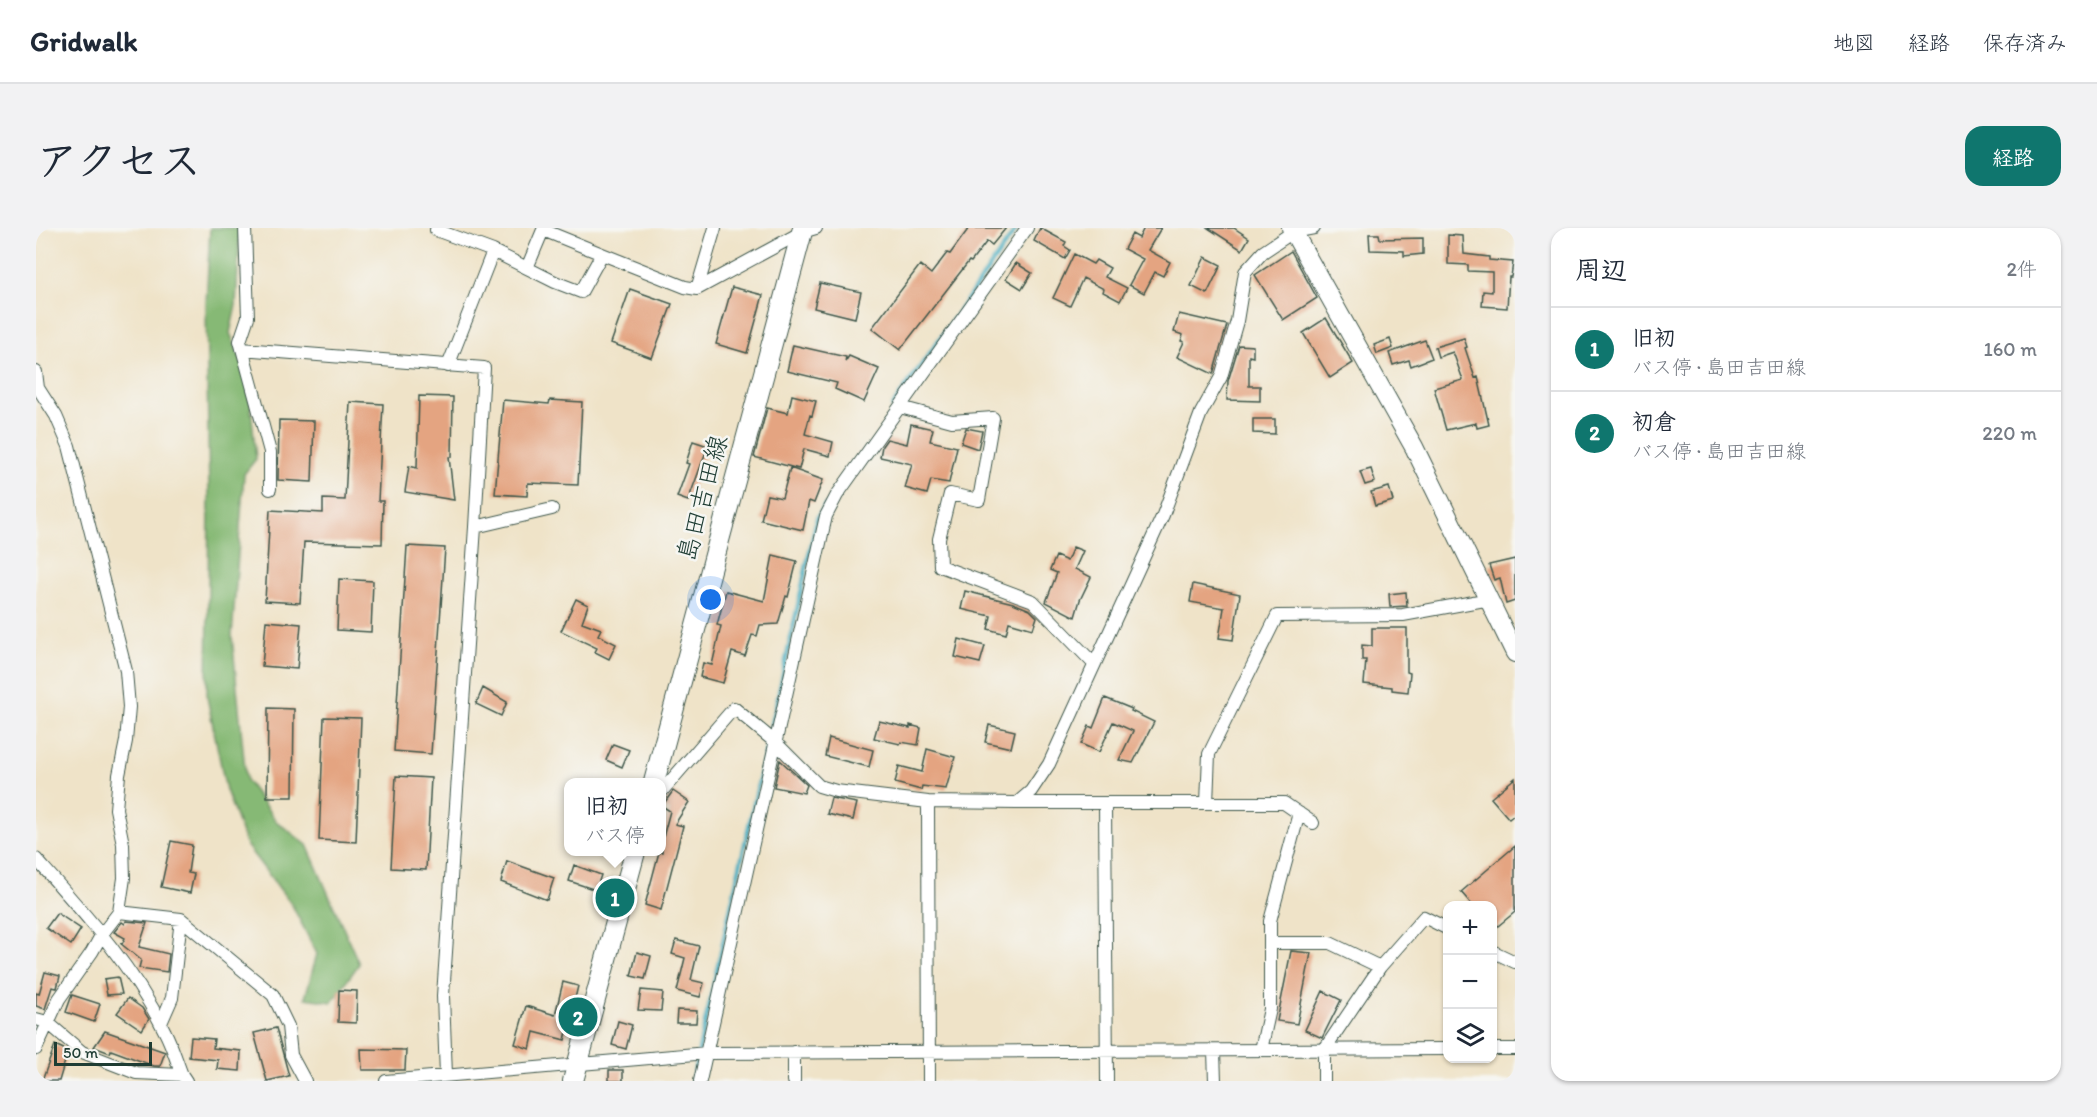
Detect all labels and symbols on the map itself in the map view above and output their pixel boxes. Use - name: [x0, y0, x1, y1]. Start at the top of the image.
- street label: 島田吉田線: [670, 431, 734, 565]
- your location: [696, 585, 725, 614]
- pin: 1: [596, 876, 634, 920]
- pin: 2: [558, 994, 598, 1040]
- scale bar: [54, 1039, 152, 1066]

